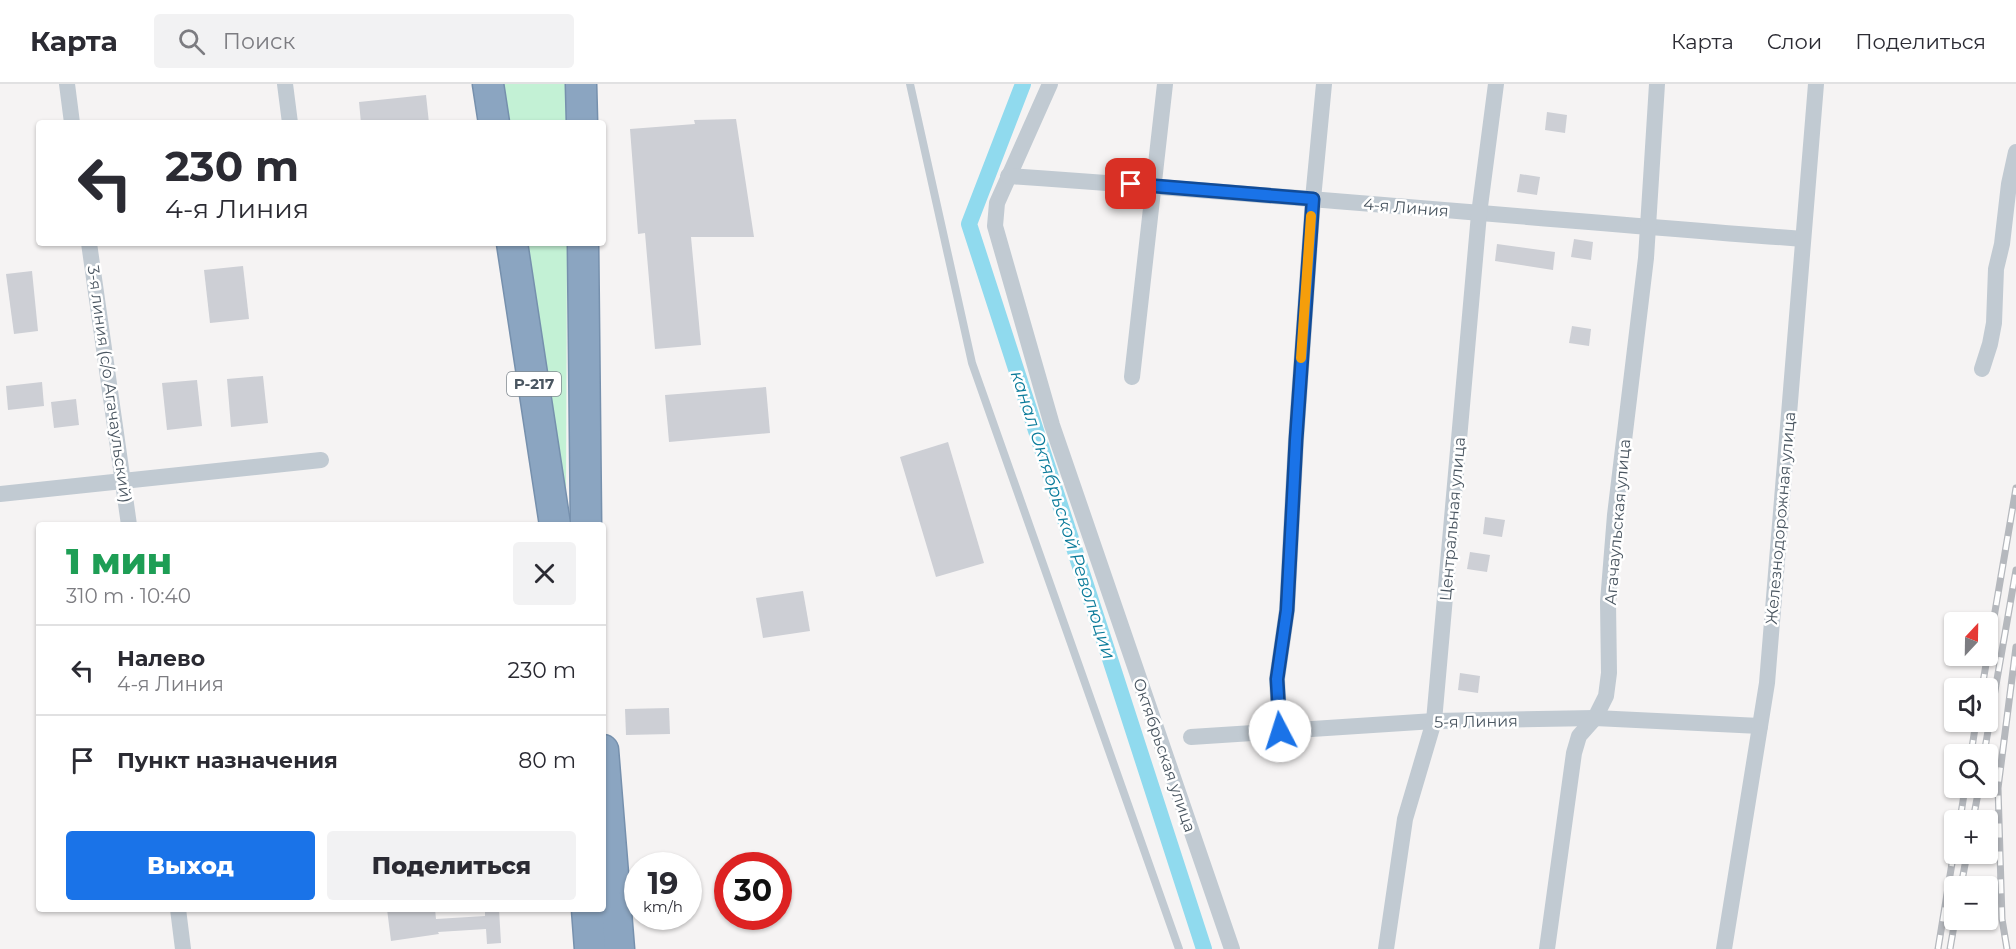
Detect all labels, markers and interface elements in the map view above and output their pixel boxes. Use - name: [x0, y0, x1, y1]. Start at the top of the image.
- search box: [154, 14, 574, 68]
- text: Карта: [30, 24, 118, 58]
- icon: search: [175, 25, 208, 58]
- text: Поиск: [223, 28, 295, 55]
- text: Карта: [1671, 29, 1734, 54]
- text: Слои: [1767, 29, 1822, 54]
- text: Поделиться: [1855, 29, 1986, 54]
- text: 230 m: [165, 140, 299, 192]
- icon: left: [66, 144, 144, 222]
- pin: [1105, 158, 1156, 209]
- icon: arrive: [1114, 167, 1147, 200]
- text: 4-я Линия: [165, 192, 309, 225]
- street label: 4-я Линия: [1363, 194, 1449, 221]
- street label: 3-я линия (с/о Агачаульский): [83, 264, 136, 504]
- water label: канал Октябрьской Революции: [1006, 368, 1120, 662]
- road number: Р-217: [507, 372, 561, 396]
- street label: Железнодорожная улица: [1762, 411, 1799, 625]
- street label: Центральная улица: [1436, 436, 1469, 602]
- street label: Агачаульская улица: [1601, 438, 1634, 606]
- text: 1 мин: [66, 539, 172, 583]
- button: close: [513, 542, 576, 605]
- text: 310 m · 10:40: [66, 584, 191, 608]
- north arrow: [1944, 612, 1998, 666]
- map controls: [1944, 612, 1998, 930]
- text: Налево: [117, 645, 205, 672]
- icon: left: [66, 654, 99, 687]
- text: 230 m: [507, 657, 576, 684]
- text: 4-я Линия: [117, 672, 224, 696]
- street label: Октябрьская улица: [1129, 676, 1200, 835]
- button: sound: [1944, 678, 1998, 732]
- position arrow: [1248, 699, 1312, 763]
- street label: 5-я Линия: [1434, 711, 1518, 732]
- icon: arrive: [66, 744, 99, 777]
- button: search: [1944, 744, 1998, 798]
- text: Пункт назначения: [117, 747, 338, 774]
- text: 80 m: [518, 747, 576, 774]
- button: +: [1944, 810, 1998, 864]
- button: Выход: [66, 831, 315, 900]
- button: Поделиться: [327, 831, 576, 900]
- speed limit sign: 30: [714, 852, 792, 930]
- text: 19: [648, 865, 678, 902]
- button: −: [1944, 876, 1998, 930]
- text: km/h: [643, 897, 683, 916]

